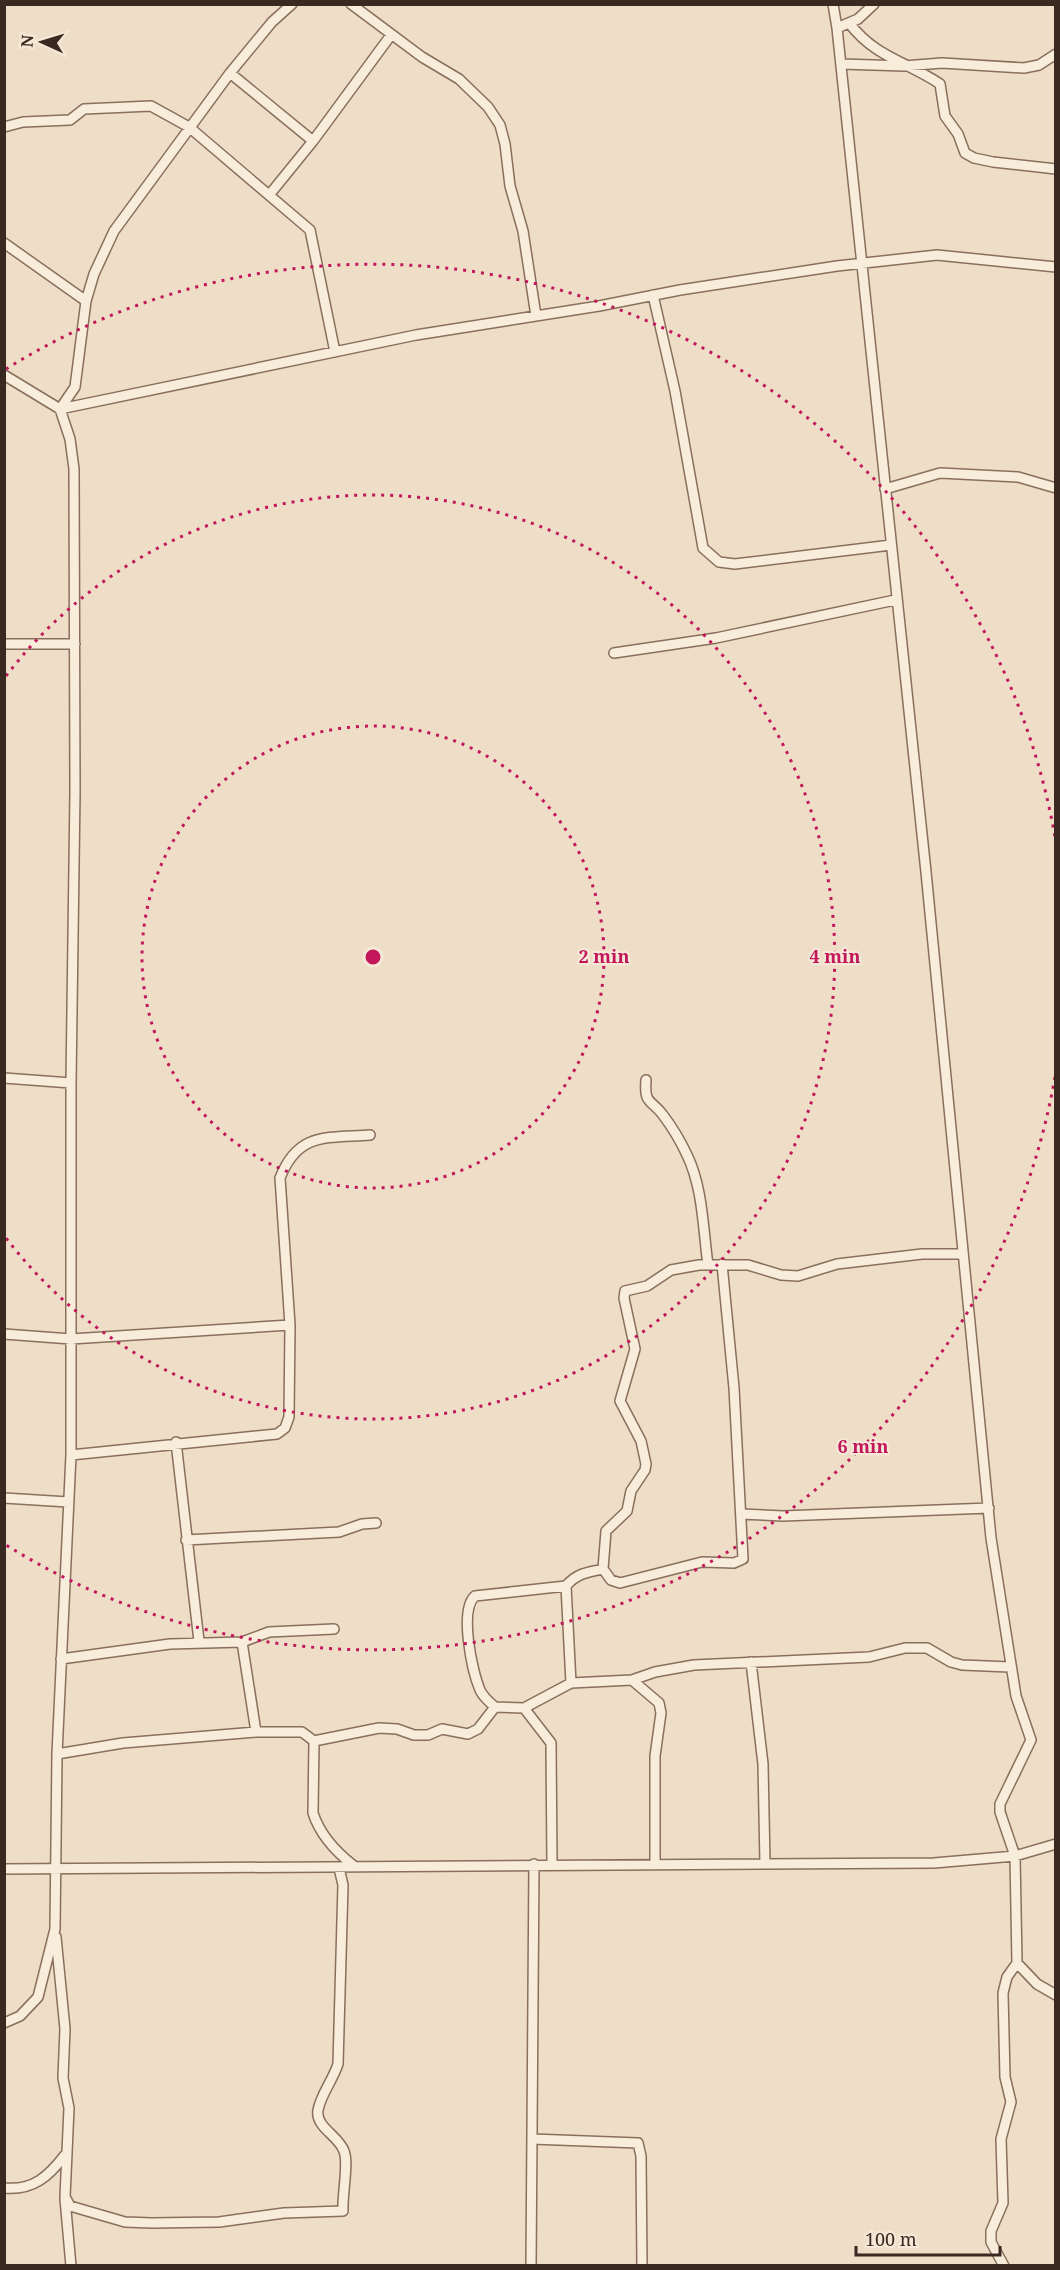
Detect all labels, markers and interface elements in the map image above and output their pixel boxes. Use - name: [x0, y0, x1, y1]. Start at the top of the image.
- north arrow: [12, 12, 72, 72]
- text: N: [16, 34, 38, 48]
- text: 2 min: [579, 944, 629, 968]
- text: 4 min: [810, 944, 860, 968]
- centre of rings: [363, 947, 383, 967]
- text: 6 min: [838, 1434, 888, 1458]
- scale bar: [856, 2219, 1000, 2257]
- text: 100 m: [865, 2227, 917, 2251]

